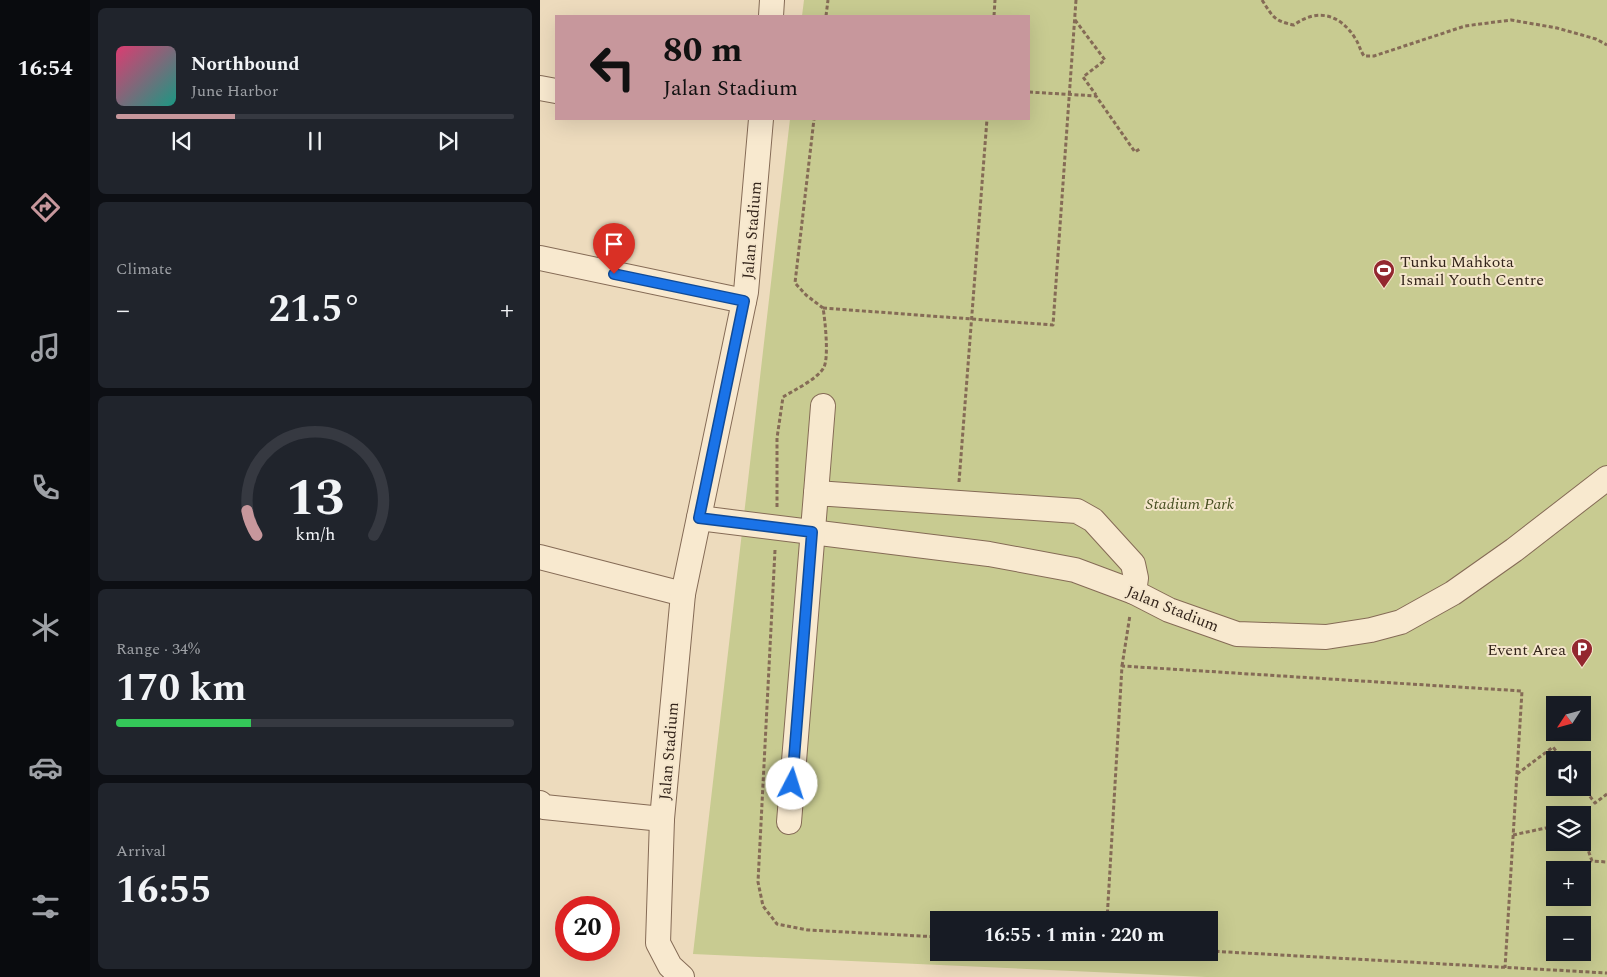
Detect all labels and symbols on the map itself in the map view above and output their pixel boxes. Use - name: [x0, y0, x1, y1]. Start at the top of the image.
- street label: Jalan Stadium: [736, 180, 768, 280]
- pin: [593, 223, 635, 274]
- place label: Tunku Mahkota Ismail Youth Centre: [1400, 250, 1544, 292]
- sports icon: Tunku Mahkota Ismail Youth Centre: [1372, 258, 1396, 289]
- park label: Stadium Park: [1146, 492, 1235, 516]
- street label: Jalan Stadium: [1123, 579, 1223, 639]
- parking icon: Event Area: [1570, 637, 1594, 668]
- place label: Event Area: [1487, 638, 1566, 662]
- north arrow: [1546, 696, 1591, 741]
- street label: Jalan Stadium: [653, 701, 685, 801]
- position arrow: [765, 757, 817, 809]
- speed limit sign: 20: [555, 896, 620, 961]

